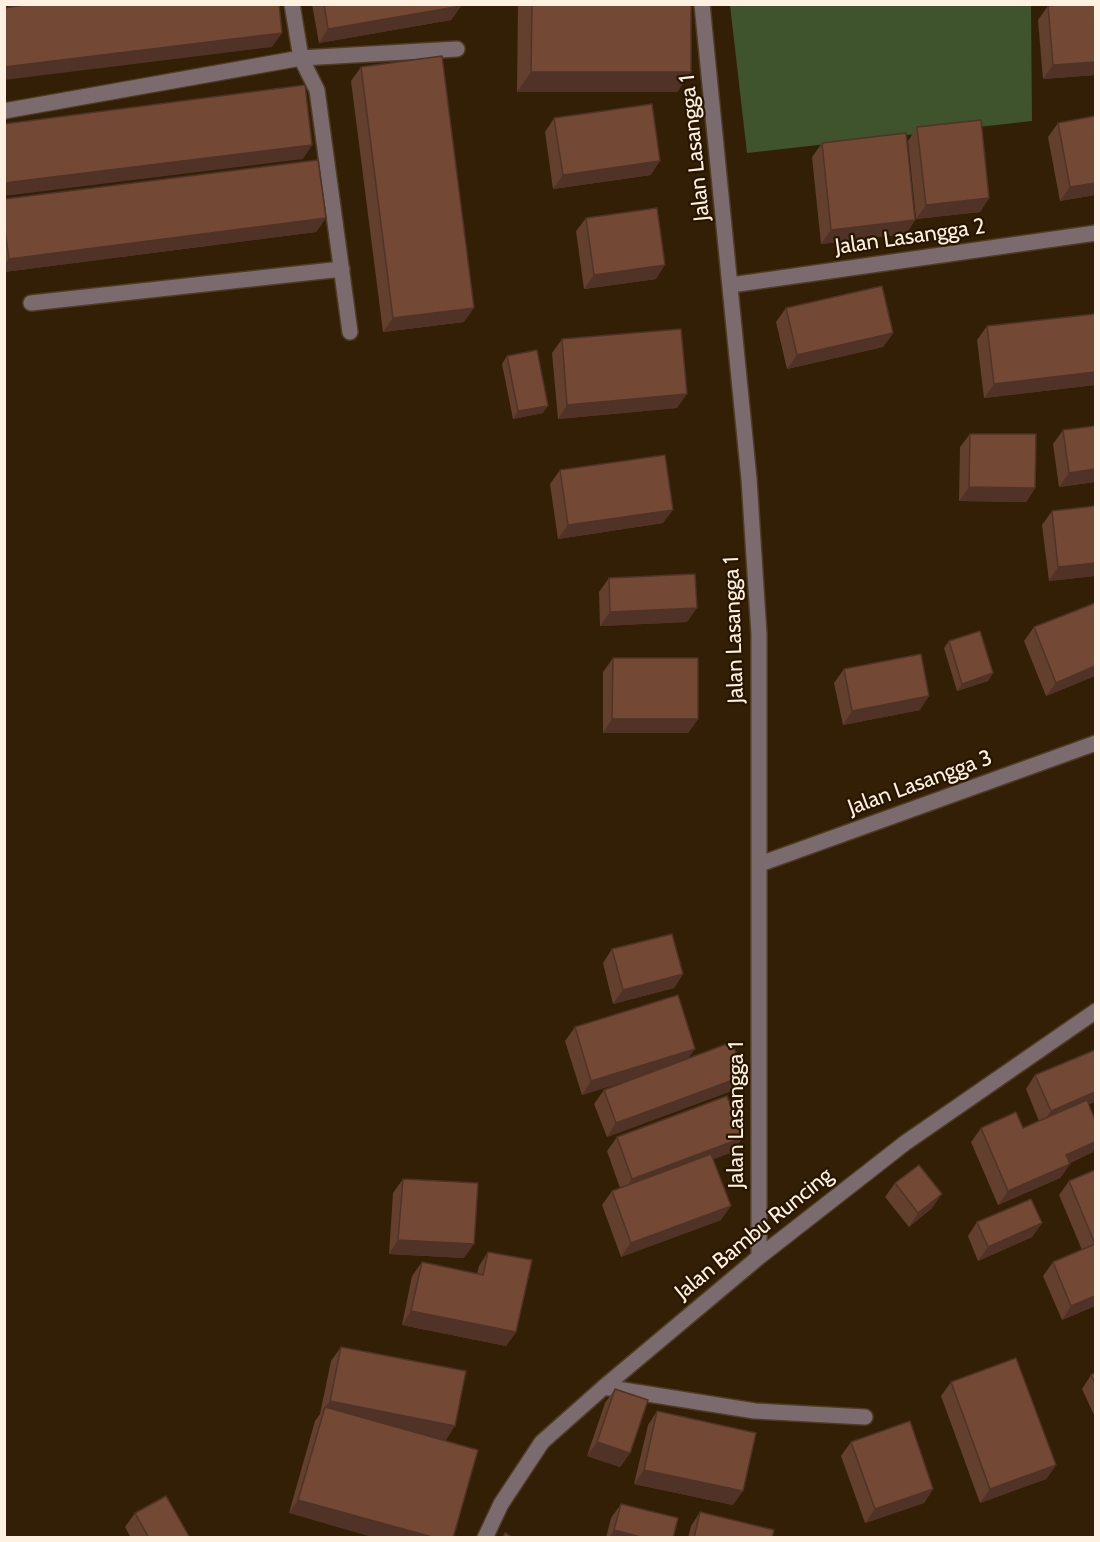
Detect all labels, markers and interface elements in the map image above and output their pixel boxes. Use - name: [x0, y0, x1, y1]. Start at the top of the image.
- street label: Jalan Lasangga 1: [674, 73, 716, 223]
- street label: Jalan Lasangga 2: [833, 213, 987, 261]
- street label: Jalan Lasangga 1: [718, 556, 750, 704]
- street label: Jalan Lasangga 3: [844, 745, 996, 821]
- street label: Jalan Lasangga 1: [724, 1041, 750, 1189]
- street label: Jalan Bambu Runcing: [670, 1162, 838, 1306]

